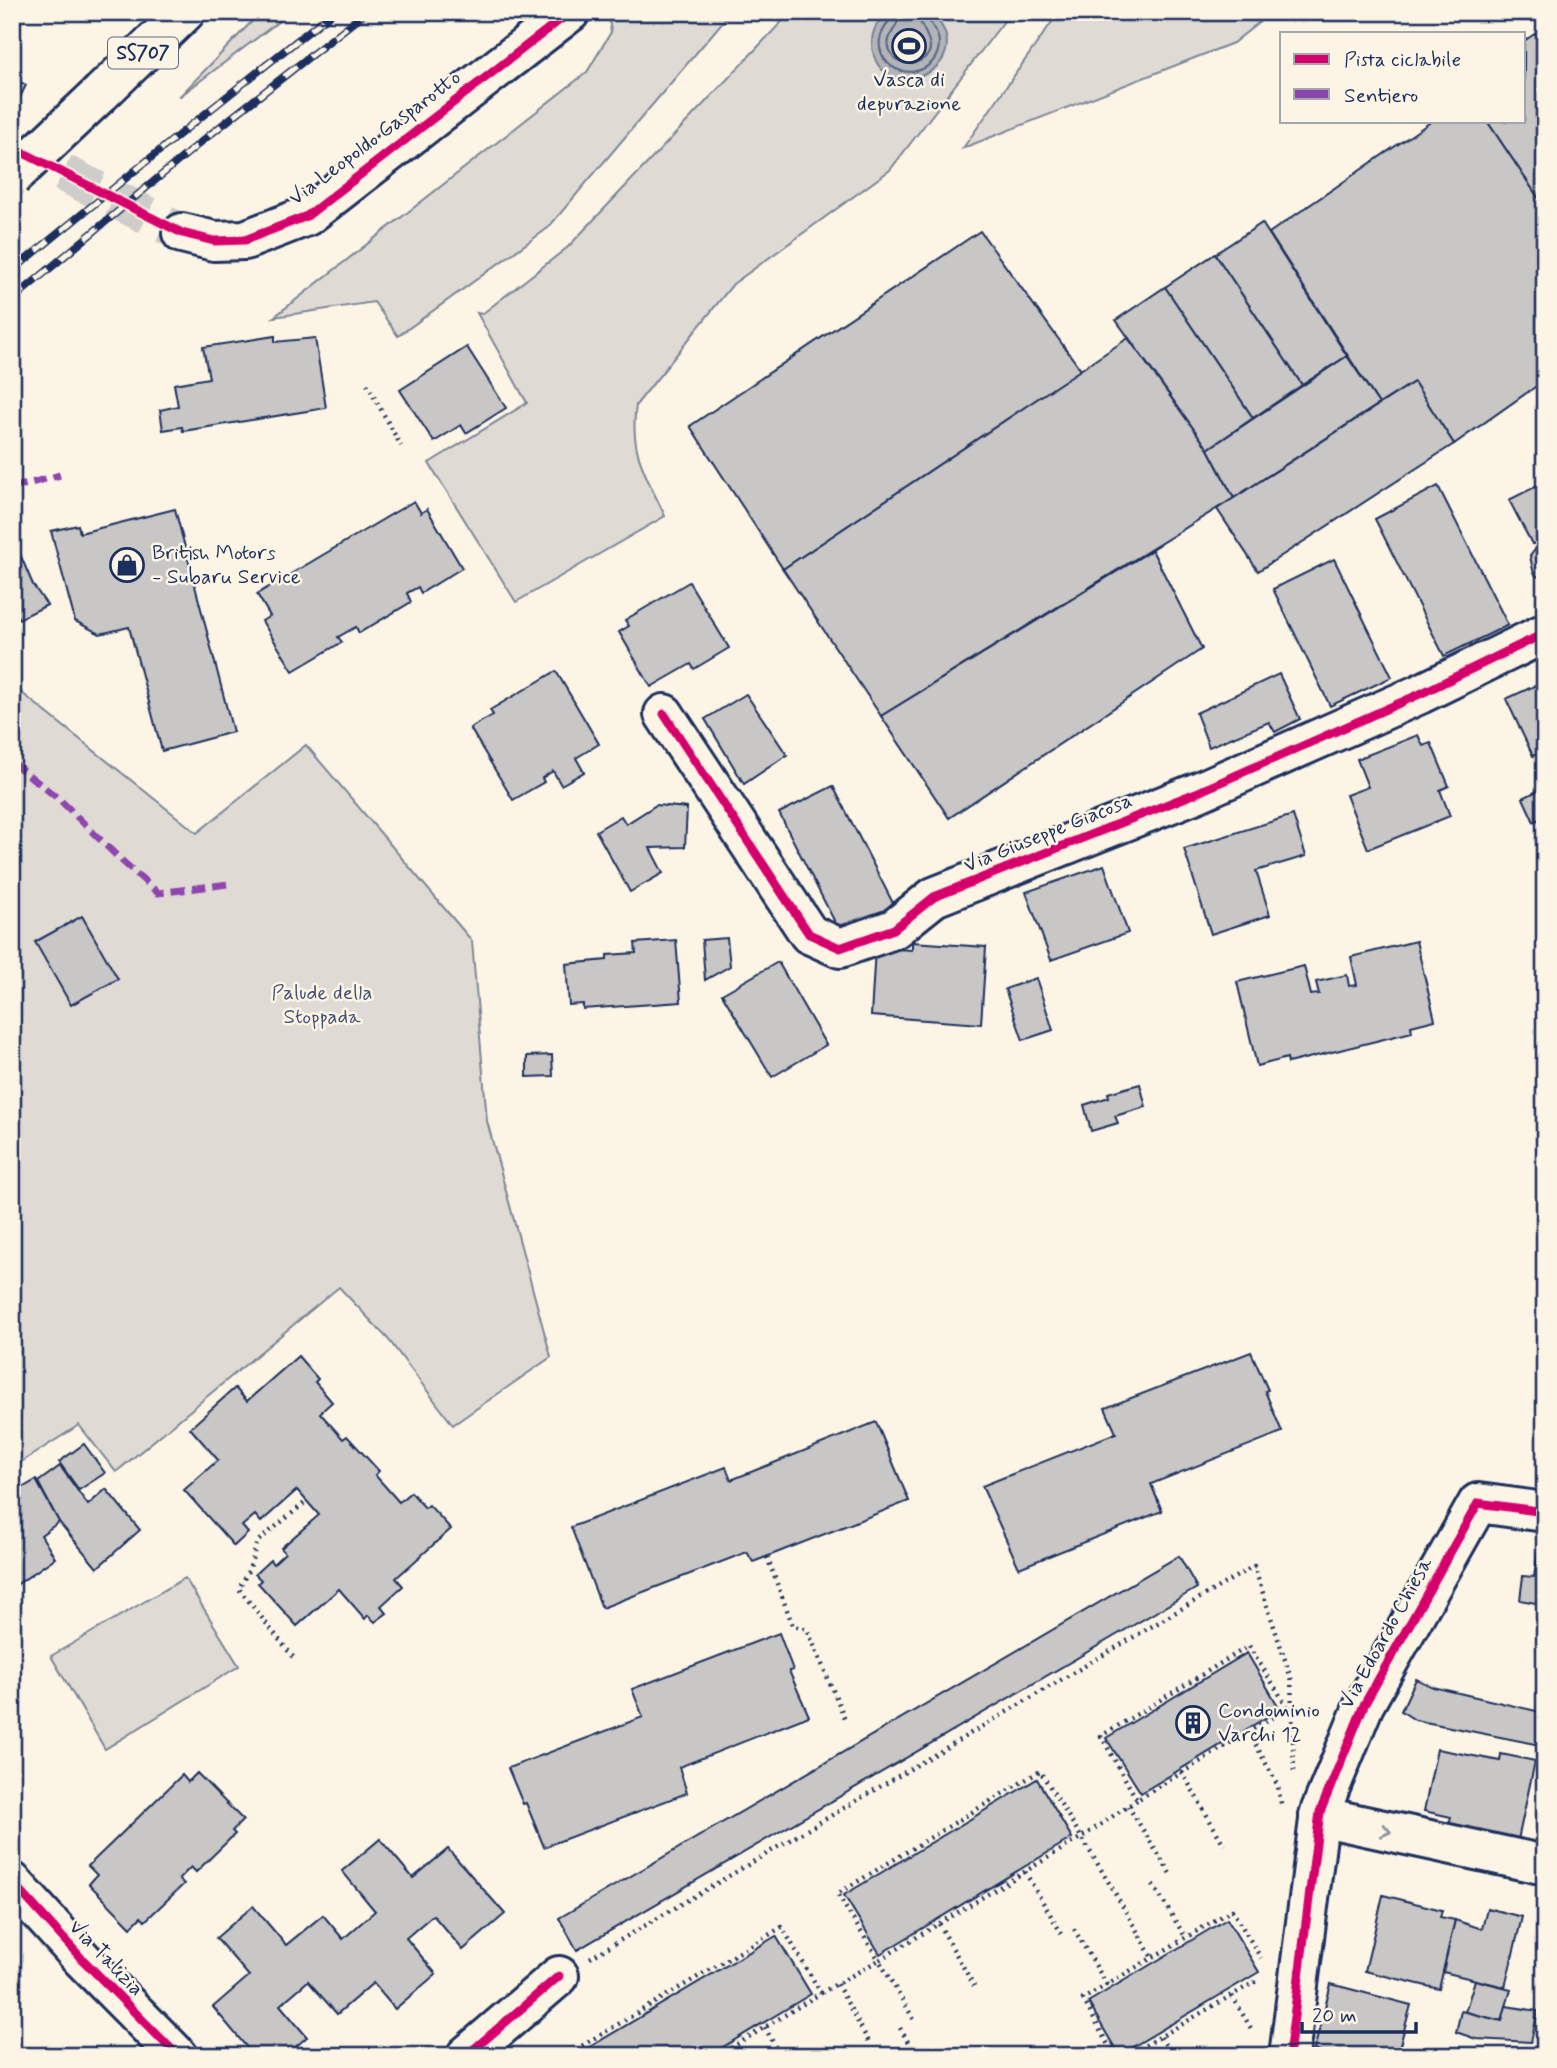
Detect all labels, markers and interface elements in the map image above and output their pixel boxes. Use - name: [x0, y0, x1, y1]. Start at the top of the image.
- sports icon: Vasca di depurazione: [890, 27, 928, 65]
- legend: [1280, 32, 1526, 122]
- road number: SS707: [108, 38, 178, 68]
- text: Pista ciclabile: [1344, 46, 1461, 74]
- street label: Via Leopoldo Gasparotto: [283, 64, 467, 212]
- place label: Vasca di depurazione: [857, 66, 961, 118]
- text: Sentiero: [1344, 82, 1418, 110]
- place label: British Motors - Subaru Service: [152, 539, 301, 591]
- shop icon: British Motors - Subaru Service: [108, 546, 146, 584]
- street label: Via Giuseppe Giacosa: [960, 786, 1136, 880]
- park label: Palude della Stoppada: [271, 979, 373, 1031]
- street label: Via Edoardo Chiesa: [1333, 1552, 1439, 1714]
- place label: Condominio Varchi 12: [1218, 1697, 1320, 1749]
- building icon: Condominio Varchi 12: [1174, 1704, 1212, 1742]
- one-way arrow: [1380, 1822, 1392, 1837]
- street label: Via Talizia: [62, 1913, 150, 2003]
- scale bar: [1302, 1991, 1415, 2035]
- text: 20 m: [1312, 2002, 1357, 2030]

